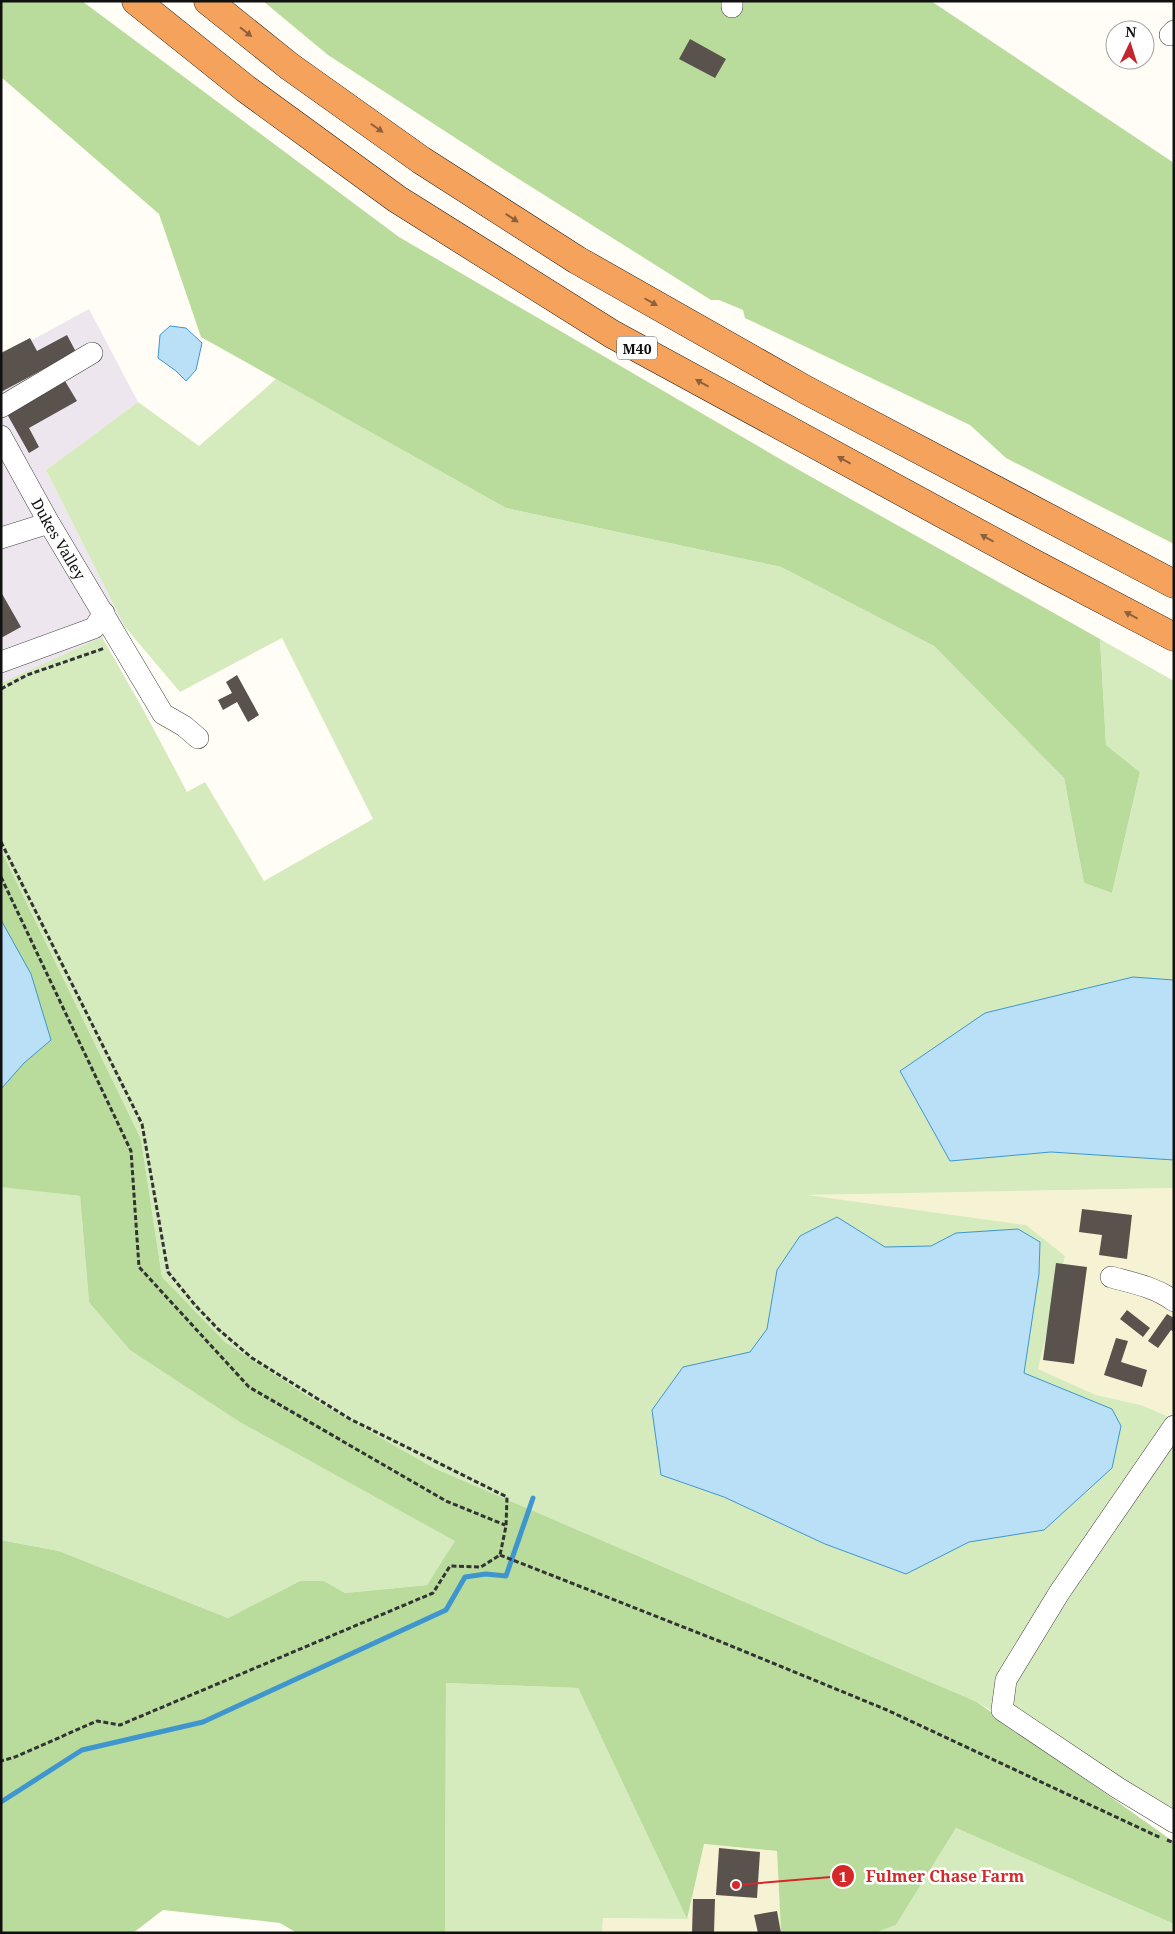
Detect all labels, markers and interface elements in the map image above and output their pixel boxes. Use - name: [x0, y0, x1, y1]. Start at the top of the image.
- north arrow: [1105, 20, 1155, 70]
- text: N: [1125, 22, 1137, 41]
- one-way arrow: [239, 26, 252, 37]
- one-way arrow: [370, 123, 383, 133]
- one-way arrow: [505, 213, 518, 223]
- one-way arrow: [644, 298, 658, 306]
- road number: M40: [617, 336, 657, 359]
- one-way arrow: [694, 379, 709, 387]
- one-way arrow: [838, 456, 851, 465]
- street label: Dukes Valley: [27, 495, 91, 584]
- one-way arrow: [980, 534, 995, 542]
- one-way arrow: [1124, 610, 1137, 619]
- callout: Fulmer Chase Farm: [831, 1861, 1034, 1892]
- text: Fulmer Chase Farm: [866, 1865, 1025, 1887]
- text: 1: [839, 1866, 847, 1886]

